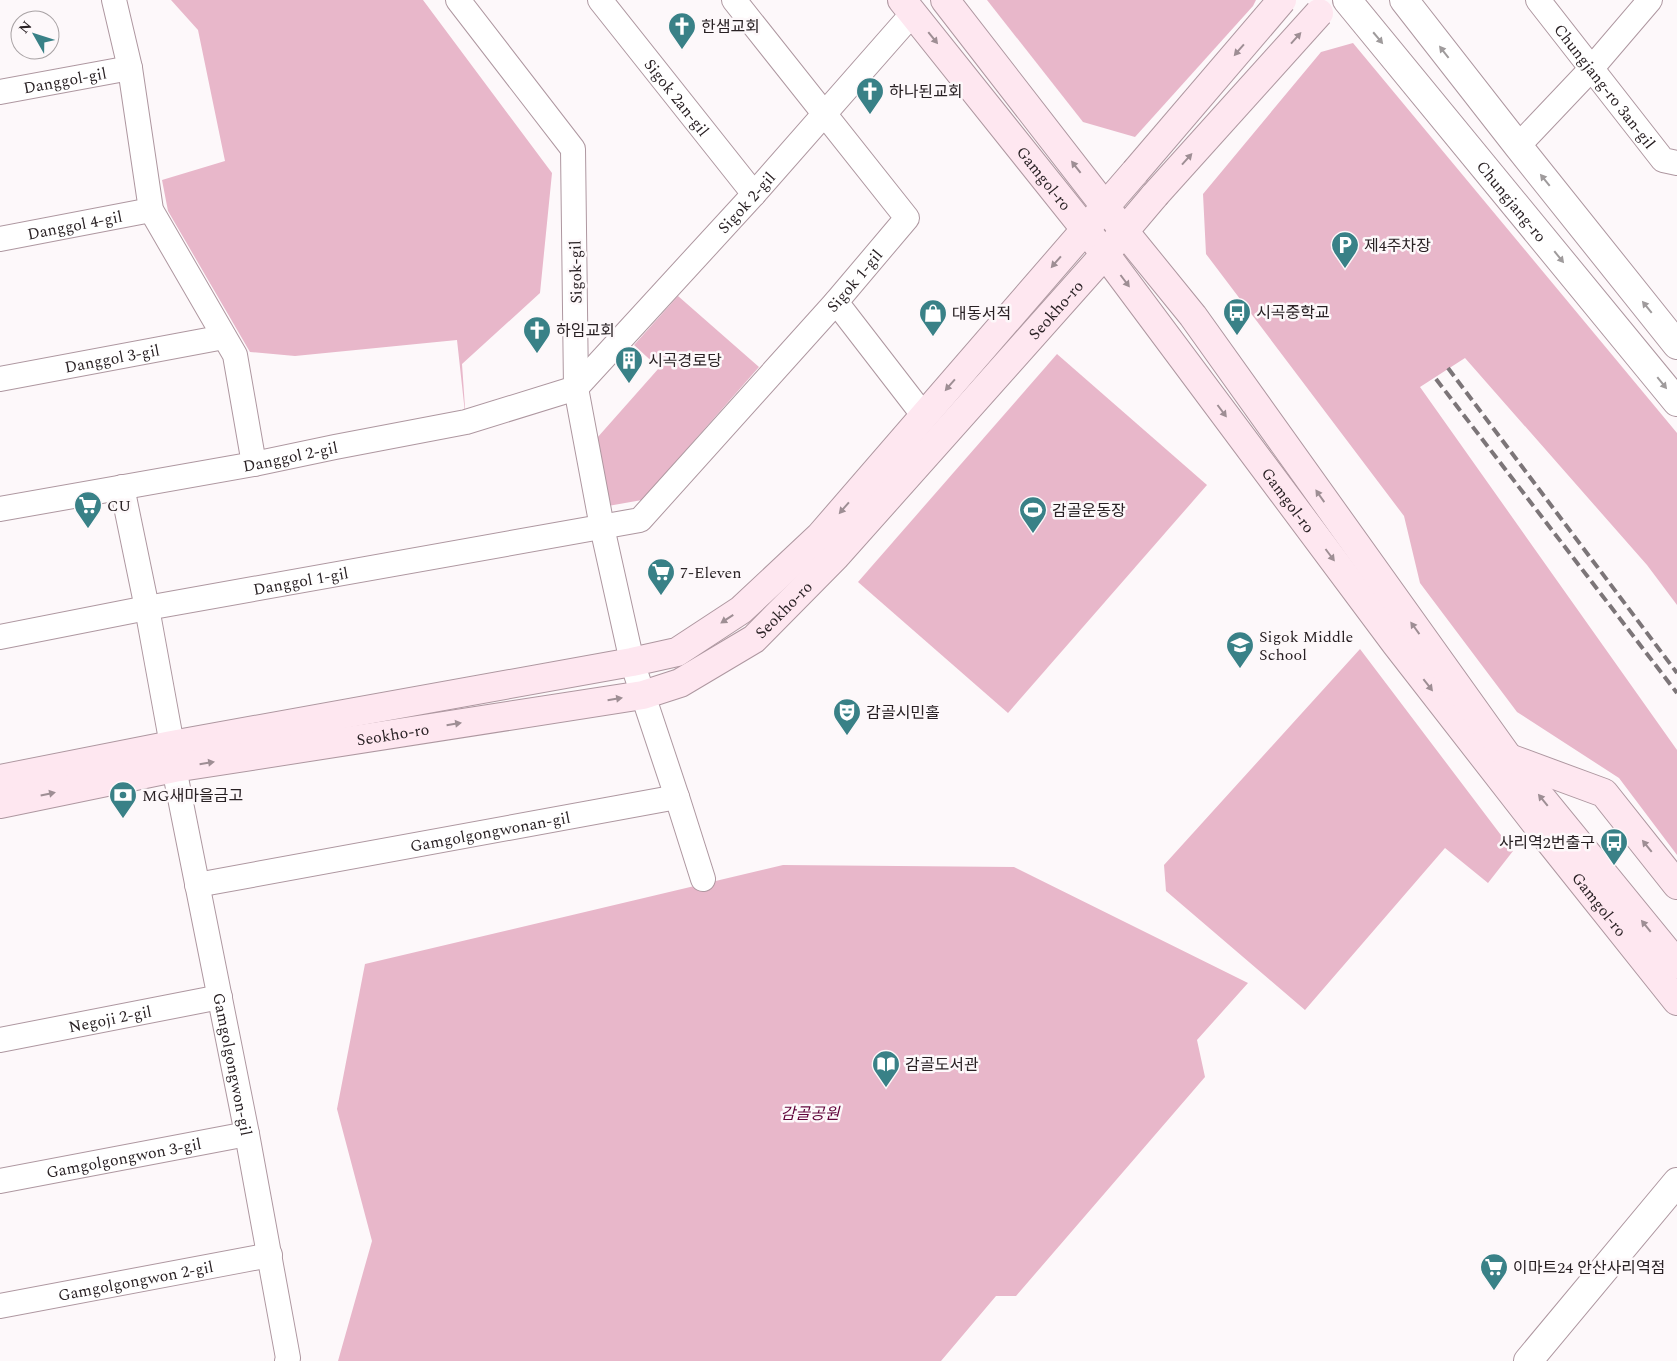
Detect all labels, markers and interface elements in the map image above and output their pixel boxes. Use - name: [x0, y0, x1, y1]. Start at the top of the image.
- north arrow: [10, 10, 60, 60]
- church icon: 한샘교회: [667, 11, 697, 50]
- place label: 한샘교회: [701, 15, 760, 39]
- text: N: [14, 16, 37, 38]
- street label: Chungjang-ro 3an-gil: [1548, 19, 1661, 154]
- one-way arrow: [927, 31, 938, 44]
- one-way arrow: [1372, 31, 1384, 43]
- one-way arrow: [1290, 33, 1302, 45]
- one-way arrow: [1233, 44, 1244, 57]
- one-way arrow: [1439, 46, 1450, 59]
- street label: Sigok 2an-gil: [638, 54, 715, 142]
- street label: Danggol-gil: [21, 62, 109, 100]
- church icon: 하나된교회: [855, 76, 885, 115]
- place label: 하나된교회: [889, 80, 963, 104]
- street label: Gamgol-ro: [1010, 141, 1077, 216]
- one-way arrow: [1181, 153, 1193, 165]
- street label: Chungjang-ro: [1470, 155, 1552, 248]
- one-way arrow: [1070, 161, 1081, 174]
- street label: Sigok 2-gil: [712, 167, 781, 239]
- one-way arrow: [1540, 173, 1550, 187]
- street label: Danggol 4-gil: [25, 205, 124, 247]
- parking icon: 제4주차장: [1330, 230, 1360, 269]
- place label: 제4주차장: [1364, 234, 1431, 258]
- street label: Sigok-gil: [563, 240, 589, 304]
- street label: Sigok 1-gil: [821, 244, 889, 318]
- one-way arrow: [1554, 251, 1565, 264]
- one-way arrow: [1051, 255, 1062, 268]
- one-way arrow: [1120, 274, 1131, 287]
- street label: Seokho-ro: [1023, 275, 1090, 346]
- bus stop icon: 시곡중학교: [1222, 297, 1252, 336]
- shop icon: 대동서적: [918, 298, 948, 337]
- place label: 시곡중학교: [1256, 301, 1330, 325]
- one-way arrow: [1641, 301, 1652, 314]
- place label: 대동서적: [952, 302, 1011, 326]
- church icon: 하임교회: [522, 315, 552, 354]
- place label: 하임교회: [556, 319, 615, 343]
- street label: Danggol 3-gil: [63, 338, 162, 380]
- building icon: 시곡경로당: [614, 345, 644, 384]
- place label: 시곡경로당: [648, 349, 722, 373]
- one-way arrow: [1657, 377, 1668, 390]
- one-way arrow: [945, 378, 956, 391]
- one-way arrow: [1217, 404, 1228, 417]
- street label: Danggol 2-gil: [241, 436, 340, 479]
- street label: Gamgol-ro: [1255, 463, 1320, 538]
- one-way arrow: [1315, 489, 1325, 503]
- supermarket icon: CU: [73, 490, 103, 529]
- place label: CU: [107, 494, 131, 518]
- sports icon: 감골운동장: [1018, 495, 1048, 534]
- place label: 감골운동장: [1052, 499, 1126, 523]
- one-way arrow: [839, 501, 850, 514]
- one-way arrow: [1325, 548, 1335, 562]
- supermarket icon: 7-Eleven: [646, 557, 676, 596]
- street label: Danggol 1-gil: [251, 561, 350, 602]
- place label: 7-Eleven: [680, 561, 742, 585]
- street label: Seokho-ro: [750, 576, 818, 645]
- one-way arrow: [720, 615, 733, 624]
- one-way arrow: [1410, 621, 1420, 635]
- place label: Sigok Middle School: [1259, 625, 1353, 667]
- school or university icon: Sigok Middle School: [1225, 630, 1255, 669]
- one-way arrow: [1423, 678, 1434, 691]
- one-way arrow: [607, 695, 623, 703]
- theatre icon: 감골시민홀: [832, 697, 862, 736]
- place label: 감골시민홀: [866, 701, 940, 725]
- street label: Seokho-ro: [355, 717, 431, 752]
- one-way arrow: [446, 720, 462, 728]
- one-way arrow: [199, 758, 215, 766]
- bank icon: MG새마을금고: [108, 780, 138, 819]
- place label: MG새마을금고: [142, 784, 243, 808]
- one-way arrow: [40, 790, 56, 798]
- one-way arrow: [1538, 794, 1549, 807]
- street label: Gamgolgongwonan-gil: [408, 806, 572, 859]
- bus stop icon: 사리역2번출구: [1599, 827, 1629, 866]
- place label: 사리역2번출구: [1499, 831, 1595, 855]
- one-way arrow: [1641, 840, 1652, 853]
- street label: Gamgol-ro: [1566, 867, 1632, 942]
- one-way arrow: [1641, 920, 1652, 933]
- street label: Gamgolgongwon-gil: [206, 991, 258, 1138]
- street label: Negoji 2-gil: [66, 1000, 154, 1039]
- library icon: 감골도서관: [871, 1049, 901, 1088]
- place label: 감골도서관: [905, 1053, 979, 1077]
- park label: 감골공원: [781, 1102, 841, 1126]
- street label: Gamgolgongwon 3-gil: [44, 1132, 204, 1185]
- supermarket icon: 이마트24 안산사리역점: [1479, 1252, 1509, 1291]
- street label: Gamgolgongwon 2-gil: [56, 1255, 215, 1308]
- place label: 이마트24 안산사리역점: [1513, 1256, 1665, 1280]

